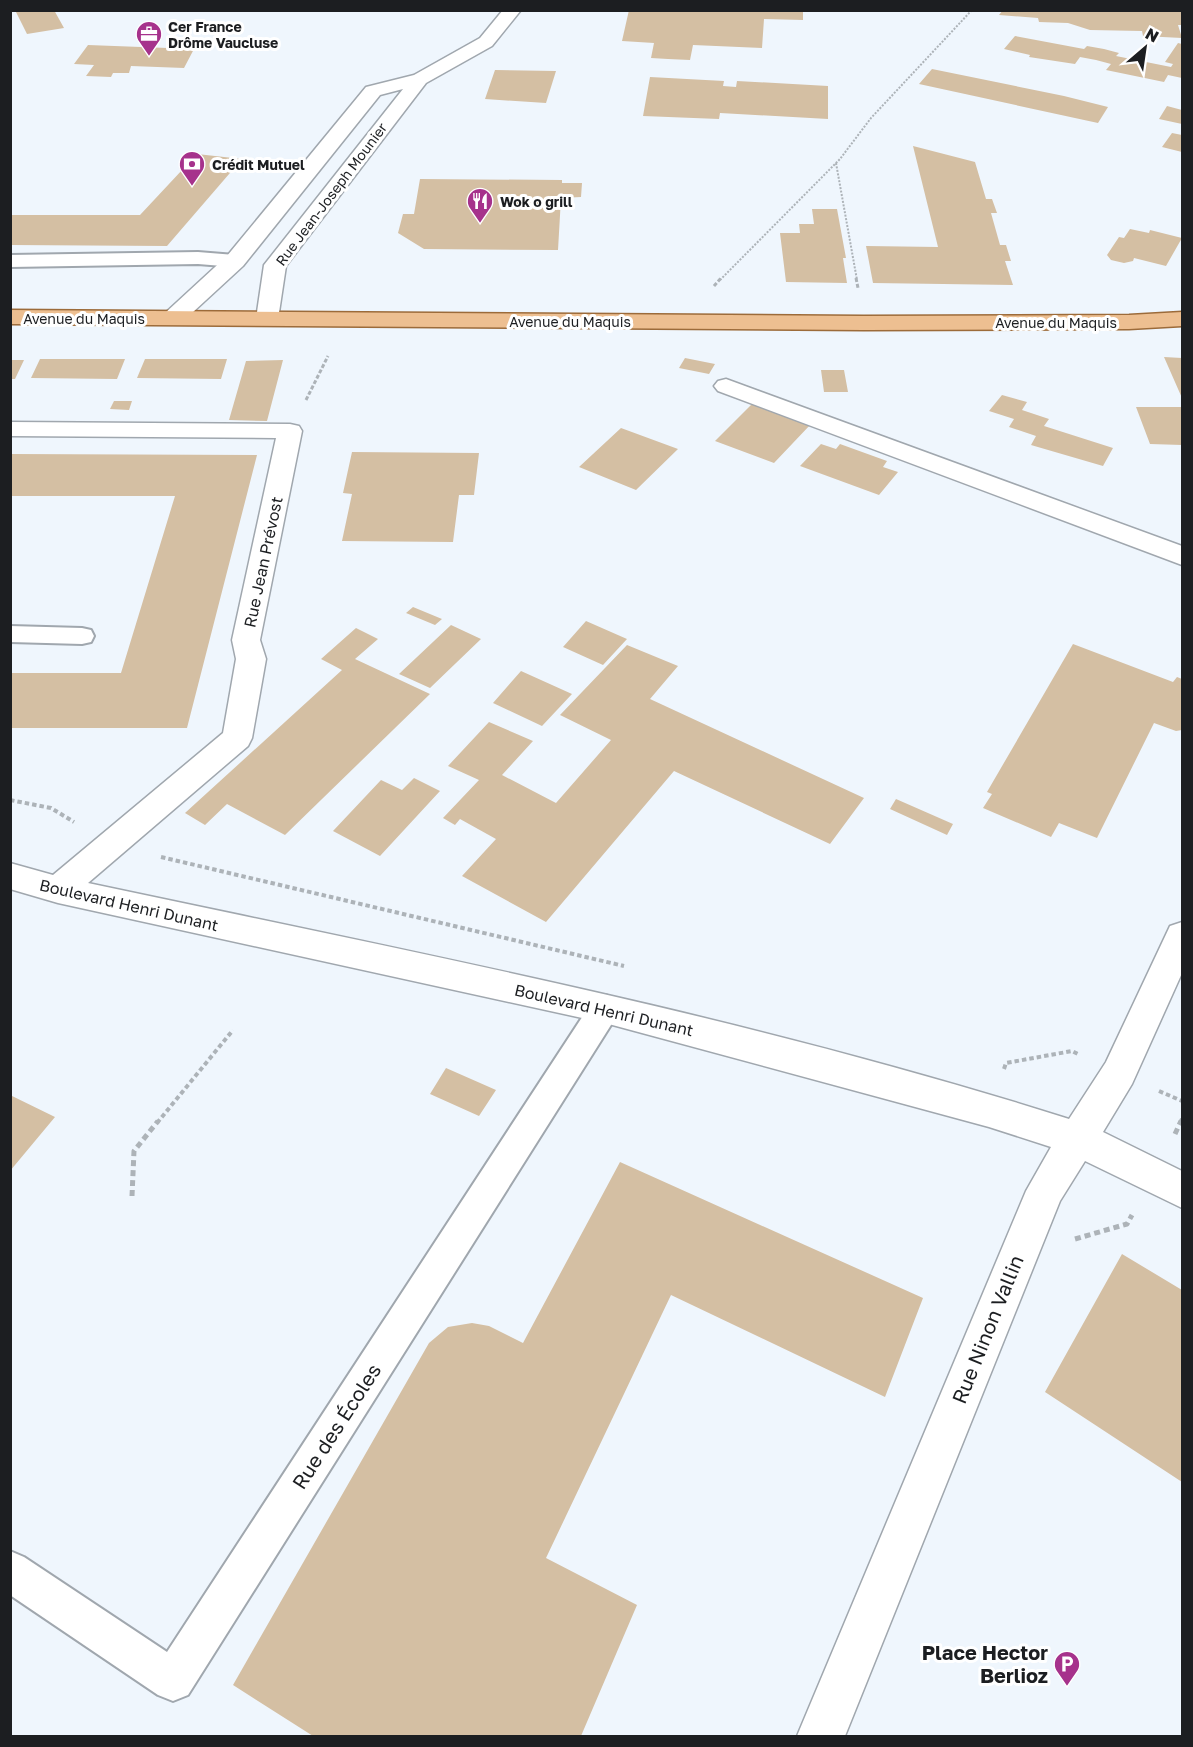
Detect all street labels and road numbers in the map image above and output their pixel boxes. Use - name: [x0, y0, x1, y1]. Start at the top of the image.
- street label: Rue Jean-Joseph Mounier: [272, 119, 391, 269]
- street label: Avenue du Maquis: [23, 310, 145, 327]
- street label: Avenue du Maquis: [509, 313, 631, 330]
- street label: Avenue du Maquis: [995, 314, 1117, 331]
- street label: Rue Jean Prévost: [239, 495, 287, 629]
- street label: Boulevard Henri Dunant: [38, 875, 220, 935]
- street label: Boulevard Henri Dunant: [513, 980, 695, 1040]
- street label: Rue Ninon Vallin: [946, 1251, 1028, 1407]
- street label: Rue des Écoles: [287, 1359, 385, 1493]

